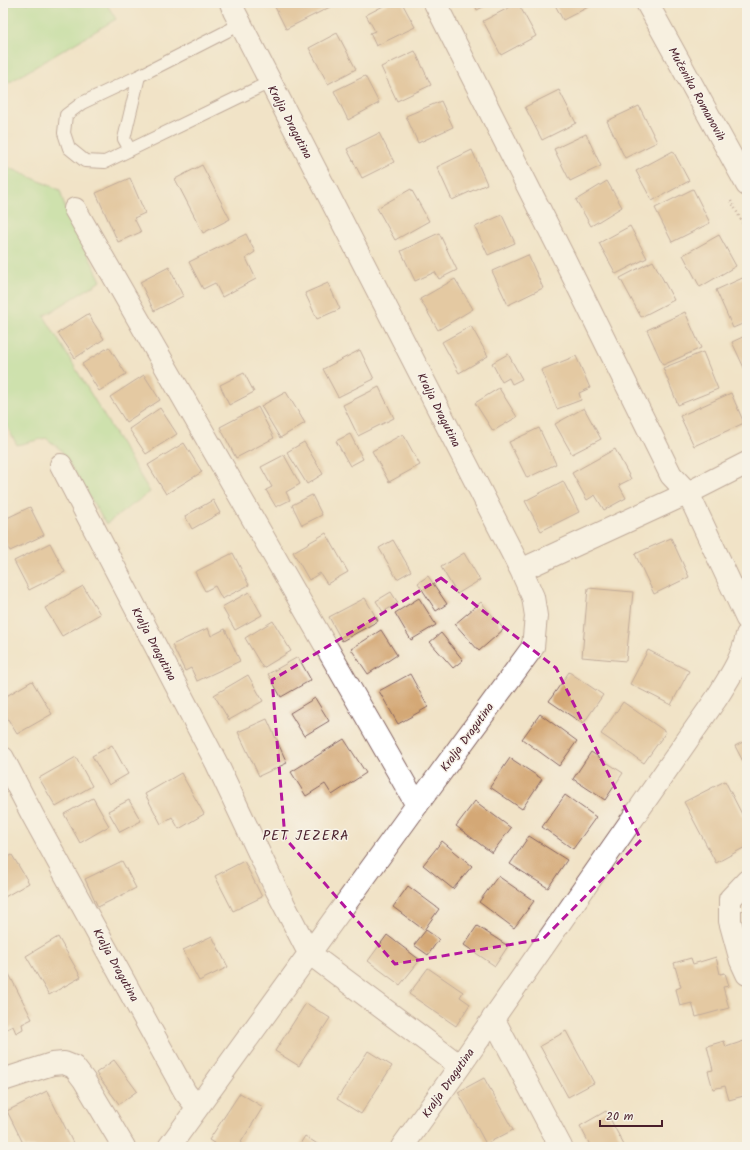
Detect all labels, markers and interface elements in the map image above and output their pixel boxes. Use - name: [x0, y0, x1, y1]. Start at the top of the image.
- street label: Mučenika Romanovih: [663, 44, 730, 145]
- street label: Kralja Dragutina: [262, 82, 317, 163]
- street label: Kralja Dragutina: [412, 370, 466, 451]
- street label: Kralja Dragutina: [126, 604, 181, 685]
- street label: Kralja Dragutina: [436, 698, 499, 776]
- district label: PET JEZERA: [262, 825, 350, 847]
- street label: Kralja Dragutina: [88, 925, 144, 1006]
- street label: Kralja Dragutina: [417, 1044, 480, 1122]
- scale bar: [600, 1102, 662, 1128]
- text: 20 m: [606, 1107, 634, 1126]

